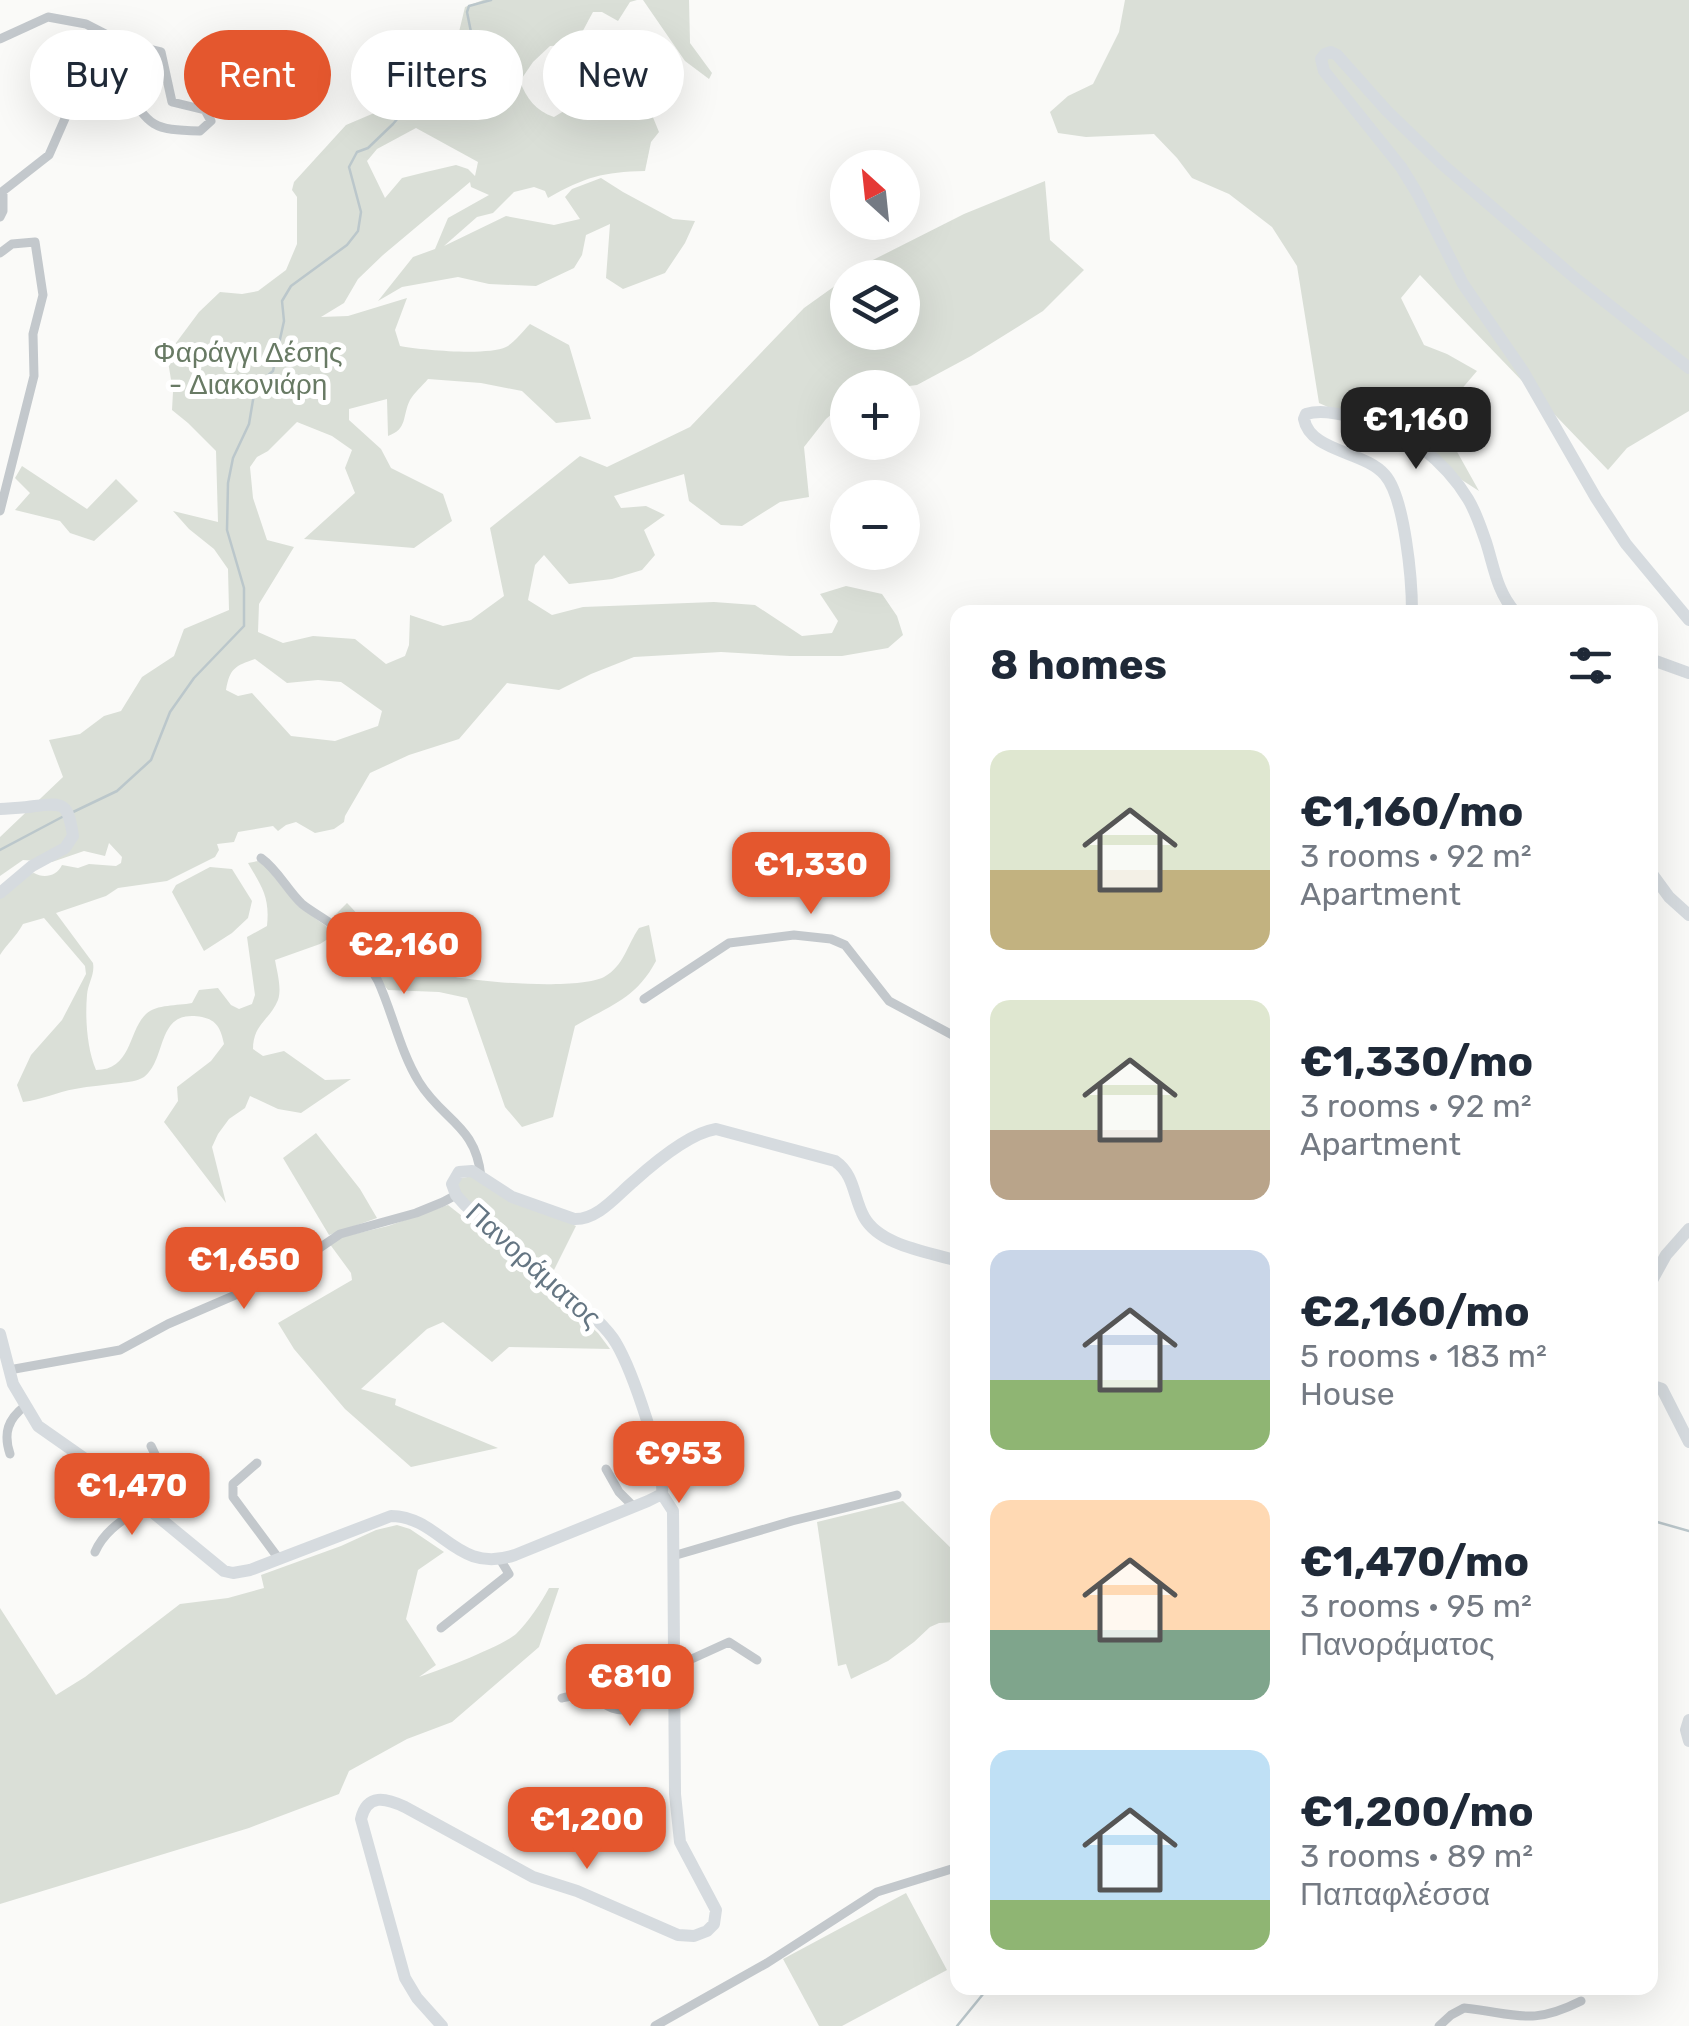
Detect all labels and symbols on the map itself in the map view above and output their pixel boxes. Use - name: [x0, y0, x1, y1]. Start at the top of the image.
- north arrow: [830, 150, 920, 240]
- park label: Φαράγγι Δέσης - Διακονιάρη: [153, 336, 343, 401]
- pin: €1,160: [1335, 387, 1497, 472]
- pin: €1,330: [730, 832, 892, 917]
- pin: €2,160: [323, 912, 485, 997]
- street label: Πανοράματος: [459, 1196, 608, 1335]
- pin: €1,650: [163, 1227, 325, 1312]
- pin: €953: [620, 1421, 738, 1506]
- pin: €1,470: [51, 1453, 213, 1538]
- pin: €810: [571, 1644, 689, 1729]
- pin: €1,200: [506, 1787, 668, 1872]

